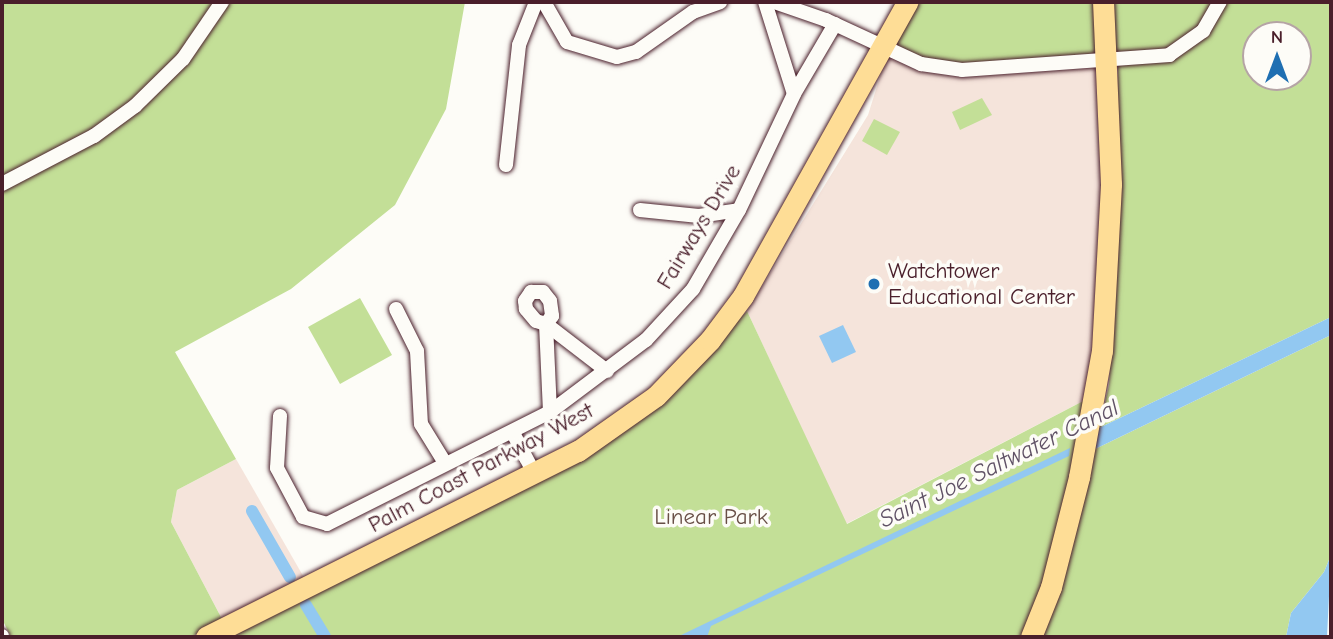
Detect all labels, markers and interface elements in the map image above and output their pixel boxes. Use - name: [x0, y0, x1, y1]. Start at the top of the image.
- north arrow: [1242, 21, 1312, 91]
- text: N: [1271, 26, 1283, 48]
- street label: Fairways Drive: [651, 160, 747, 294]
- place label: Watchtower Educational Center: [888, 257, 1075, 311]
- marker: Watchtower Educational Center: [866, 276, 882, 292]
- water label: Saint Joe Saltwater Canal: [875, 393, 1123, 535]
- street label: Palm Coast Parkway West: [364, 397, 598, 539]
- park label: Linear Park: [654, 503, 768, 531]

